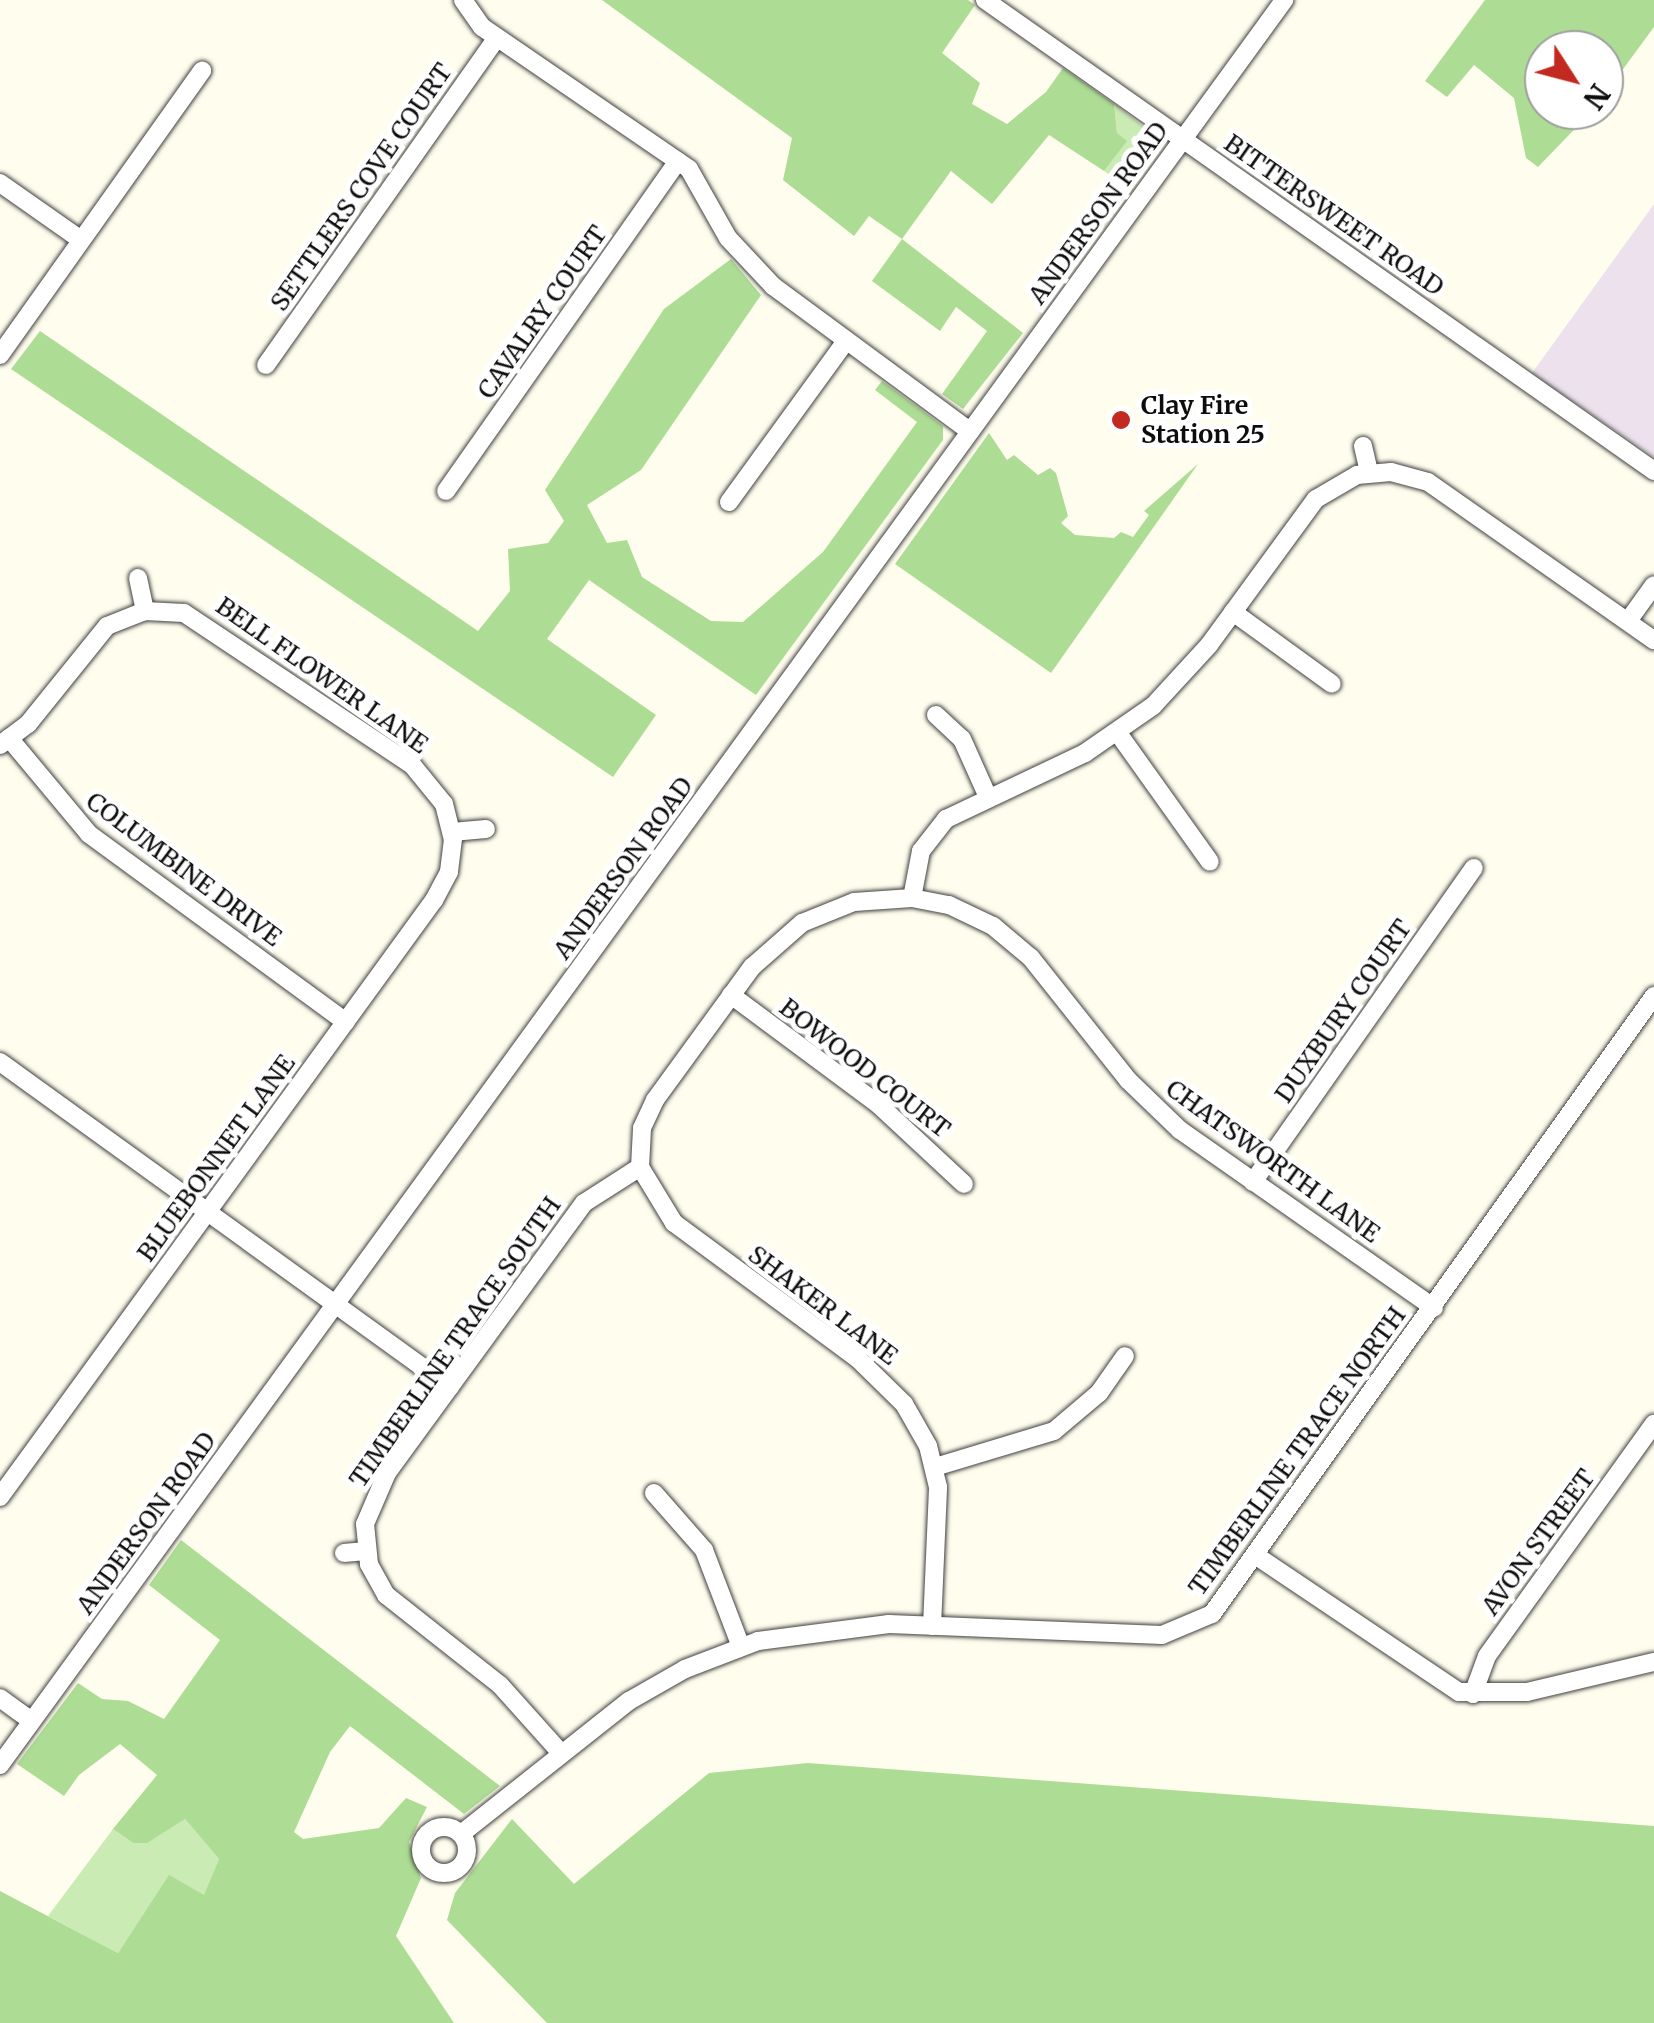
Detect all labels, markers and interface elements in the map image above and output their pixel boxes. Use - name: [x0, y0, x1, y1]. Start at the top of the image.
- north arrow: [1524, 30, 1624, 130]
- street label: SETTLERS COVE COURT: [264, 57, 458, 317]
- text: N: [1576, 77, 1618, 116]
- street label: ANDERSON ROAD: [1022, 116, 1174, 310]
- street label: BITTERSWEET ROAD: [1219, 128, 1449, 302]
- street label: CAVALRY COURT: [471, 220, 613, 404]
- place label: Clay Fire Station 25: [1141, 391, 1265, 450]
- marker: Clay Fire Station 25: [1110, 409, 1132, 431]
- street label: BELL FLOWER LANE: [210, 591, 434, 759]
- street label: ANDERSON ROAD: [547, 771, 699, 965]
- street label: COLUMBINE DRIVE: [80, 786, 288, 952]
- street label: DUXBURY COURT: [1269, 914, 1417, 1108]
- street label: BOWOOD COURT: [774, 992, 956, 1144]
- street label: BLUEBONNET LANE: [131, 1049, 301, 1267]
- street label: CHATSWORTH LANE: [1160, 1073, 1386, 1249]
- street label: TIMBERLINE TRACE SOUTH: [343, 1191, 567, 1493]
- street label: SHAKER LANE: [742, 1239, 904, 1371]
- street label: TIMBERLINE TRACE NORTH: [1182, 1301, 1412, 1601]
- street label: ANDERSON ROAD: [70, 1426, 222, 1620]
- street label: AVON STREET: [1475, 1463, 1601, 1621]

